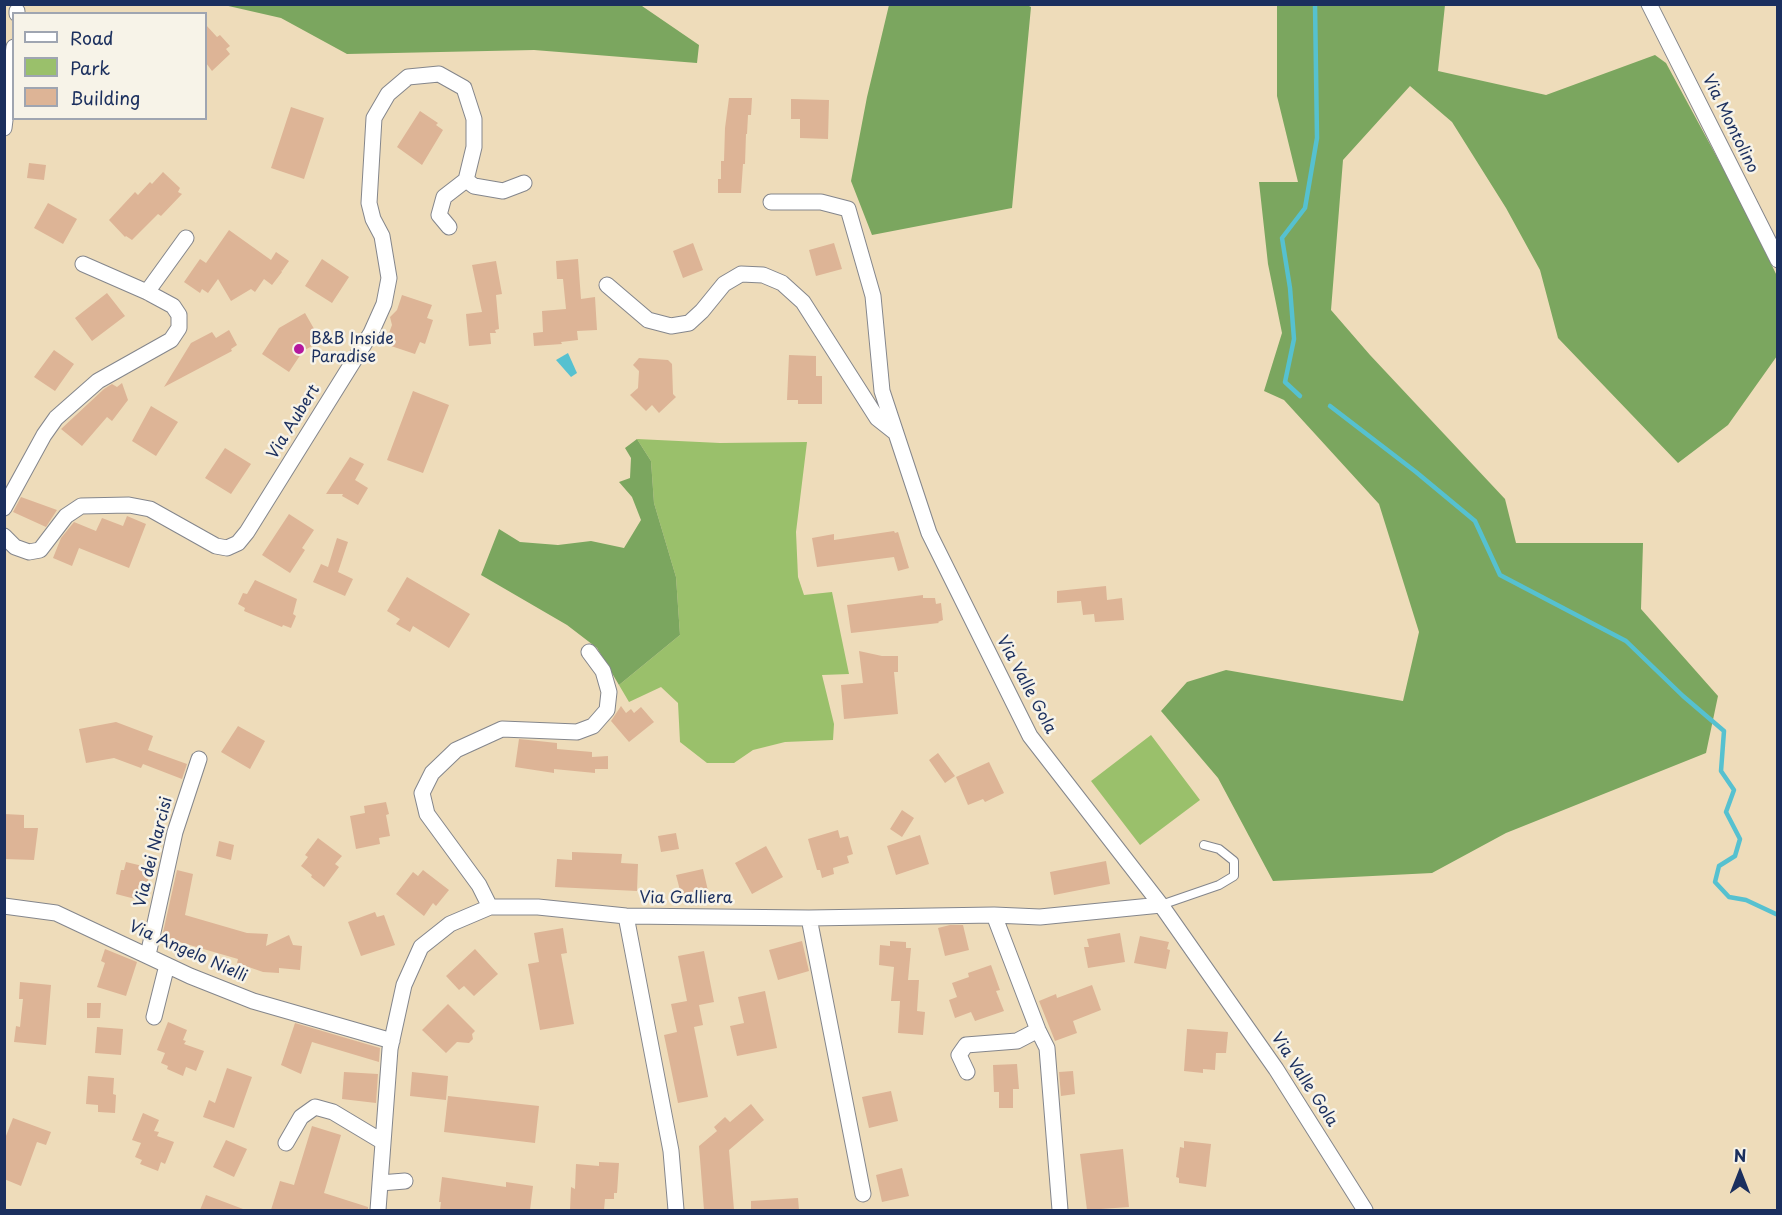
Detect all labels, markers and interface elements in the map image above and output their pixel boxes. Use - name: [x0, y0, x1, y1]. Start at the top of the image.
- legend: [12, 12, 207, 120]
- text: Road: [70, 24, 114, 51]
- text: Park: [70, 54, 110, 81]
- street label: Via Montolino: [1698, 72, 1762, 176]
- text: Building: [70, 84, 140, 111]
- place label: B&B Inside Paradise: [311, 330, 394, 368]
- marker: B&B Inside Paradise: [292, 342, 306, 356]
- street label: Via Aubert: [264, 381, 324, 463]
- street label: Via Valle Gola: [992, 633, 1060, 737]
- street label: Via dei Narcisi: [131, 795, 177, 909]
- street label: Via Galliera: [639, 889, 733, 909]
- street label: Via Angelo Nielli: [126, 917, 250, 987]
- street label: Via Valle Gola: [1267, 1029, 1341, 1131]
- north arrow: [1710, 1143, 1770, 1203]
- text: N: [1734, 1143, 1746, 1167]

